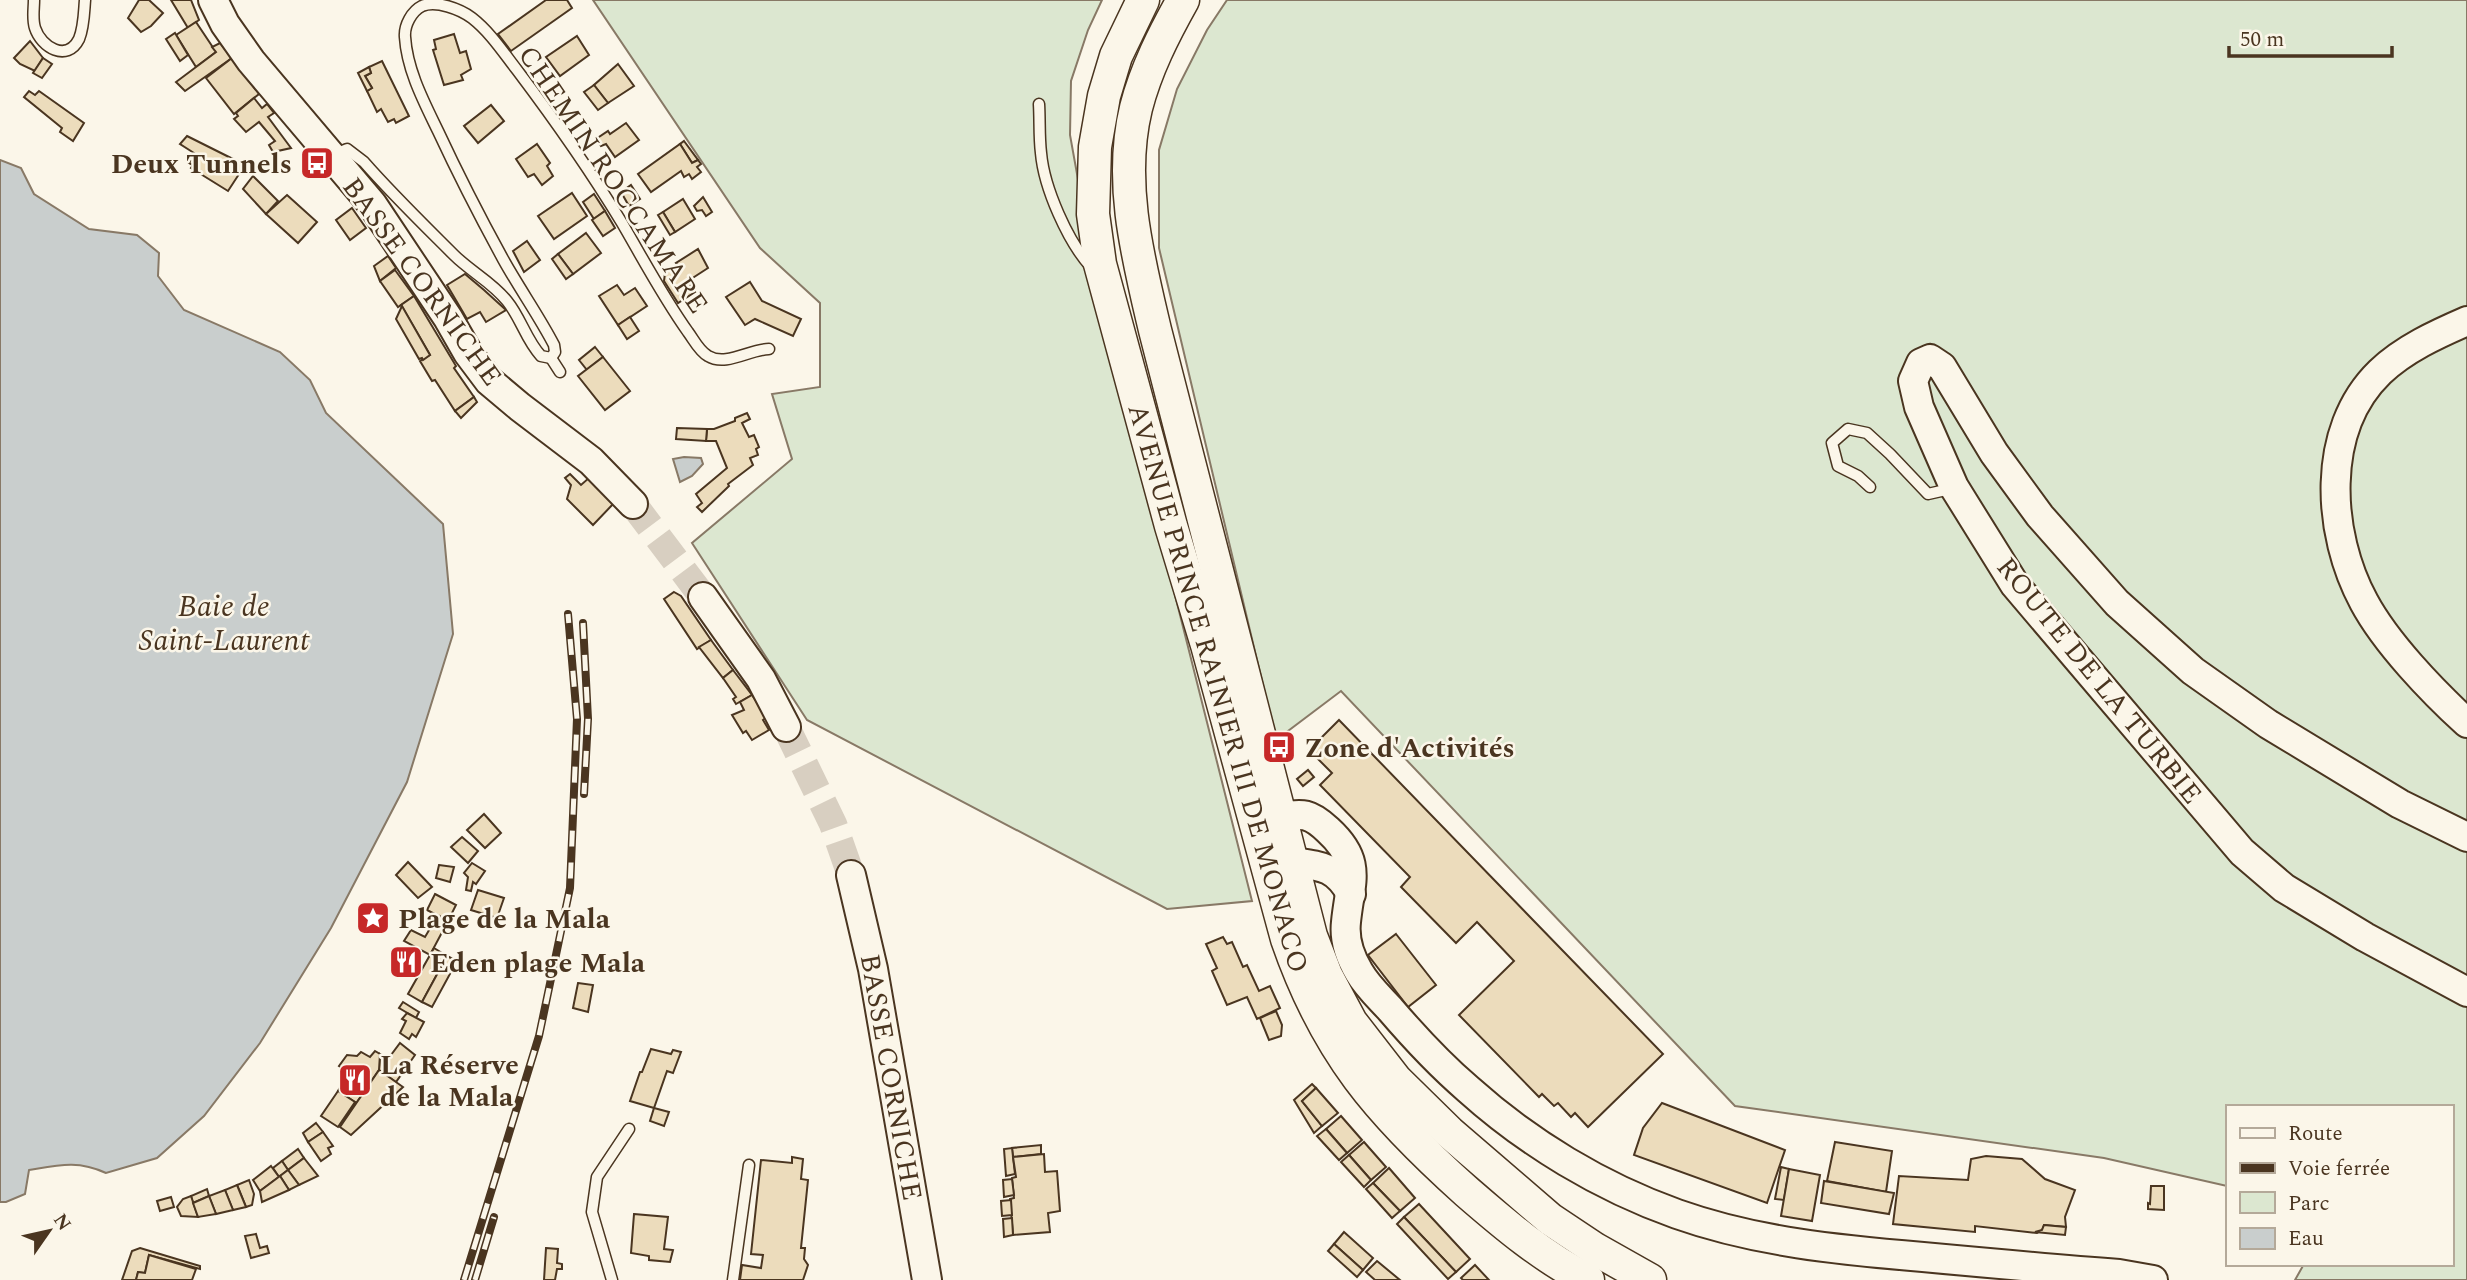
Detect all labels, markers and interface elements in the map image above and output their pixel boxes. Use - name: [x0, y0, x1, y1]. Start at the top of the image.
- scale bar: [2229, 14, 2392, 58]
- text: 50 m: [2240, 24, 2284, 56]
- street label: CHEMIN ROCCAMARE: [507, 37, 719, 323]
- place label: Deux Tunnels: [111, 143, 292, 186]
- bus stop icon: Deux Tunnels: [298, 144, 336, 182]
- street label: BASSE CORNICHE: [331, 168, 513, 395]
- street label: AVENUE PRINCE RAINIER III DE MONACO: [1116, 399, 1320, 978]
- street label: ROUTE DE LA TURBIE: [1985, 548, 2212, 814]
- water label: Baie de Saint-Laurent: [139, 584, 310, 664]
- place label: Zone d'Activités: [1304, 727, 1515, 770]
- bus stop icon: Zone d'Activités: [1260, 728, 1298, 766]
- place label: Plage de la Mala: [398, 898, 611, 941]
- place icon: Plage de la Mala: [354, 899, 392, 937]
- place label: Eden plage Mala: [430, 942, 646, 985]
- restaurant icon: Eden plage Mala: [387, 943, 425, 981]
- street label: BASSE CORNICHE: [848, 951, 933, 1204]
- place label: La Réserve de la Mala: [380, 1044, 519, 1119]
- restaurant icon: La Réserve de la Mala: [336, 1061, 374, 1099]
- legend: [2226, 1105, 2453, 1266]
- text: Route: [2288, 1118, 2343, 1150]
- text: Voie ferrée: [2288, 1153, 2390, 1185]
- text: Parc: [2288, 1188, 2330, 1220]
- north arrow: [14, 1196, 84, 1266]
- text: N: [45, 1208, 78, 1237]
- text: Eau: [2288, 1223, 2324, 1255]

